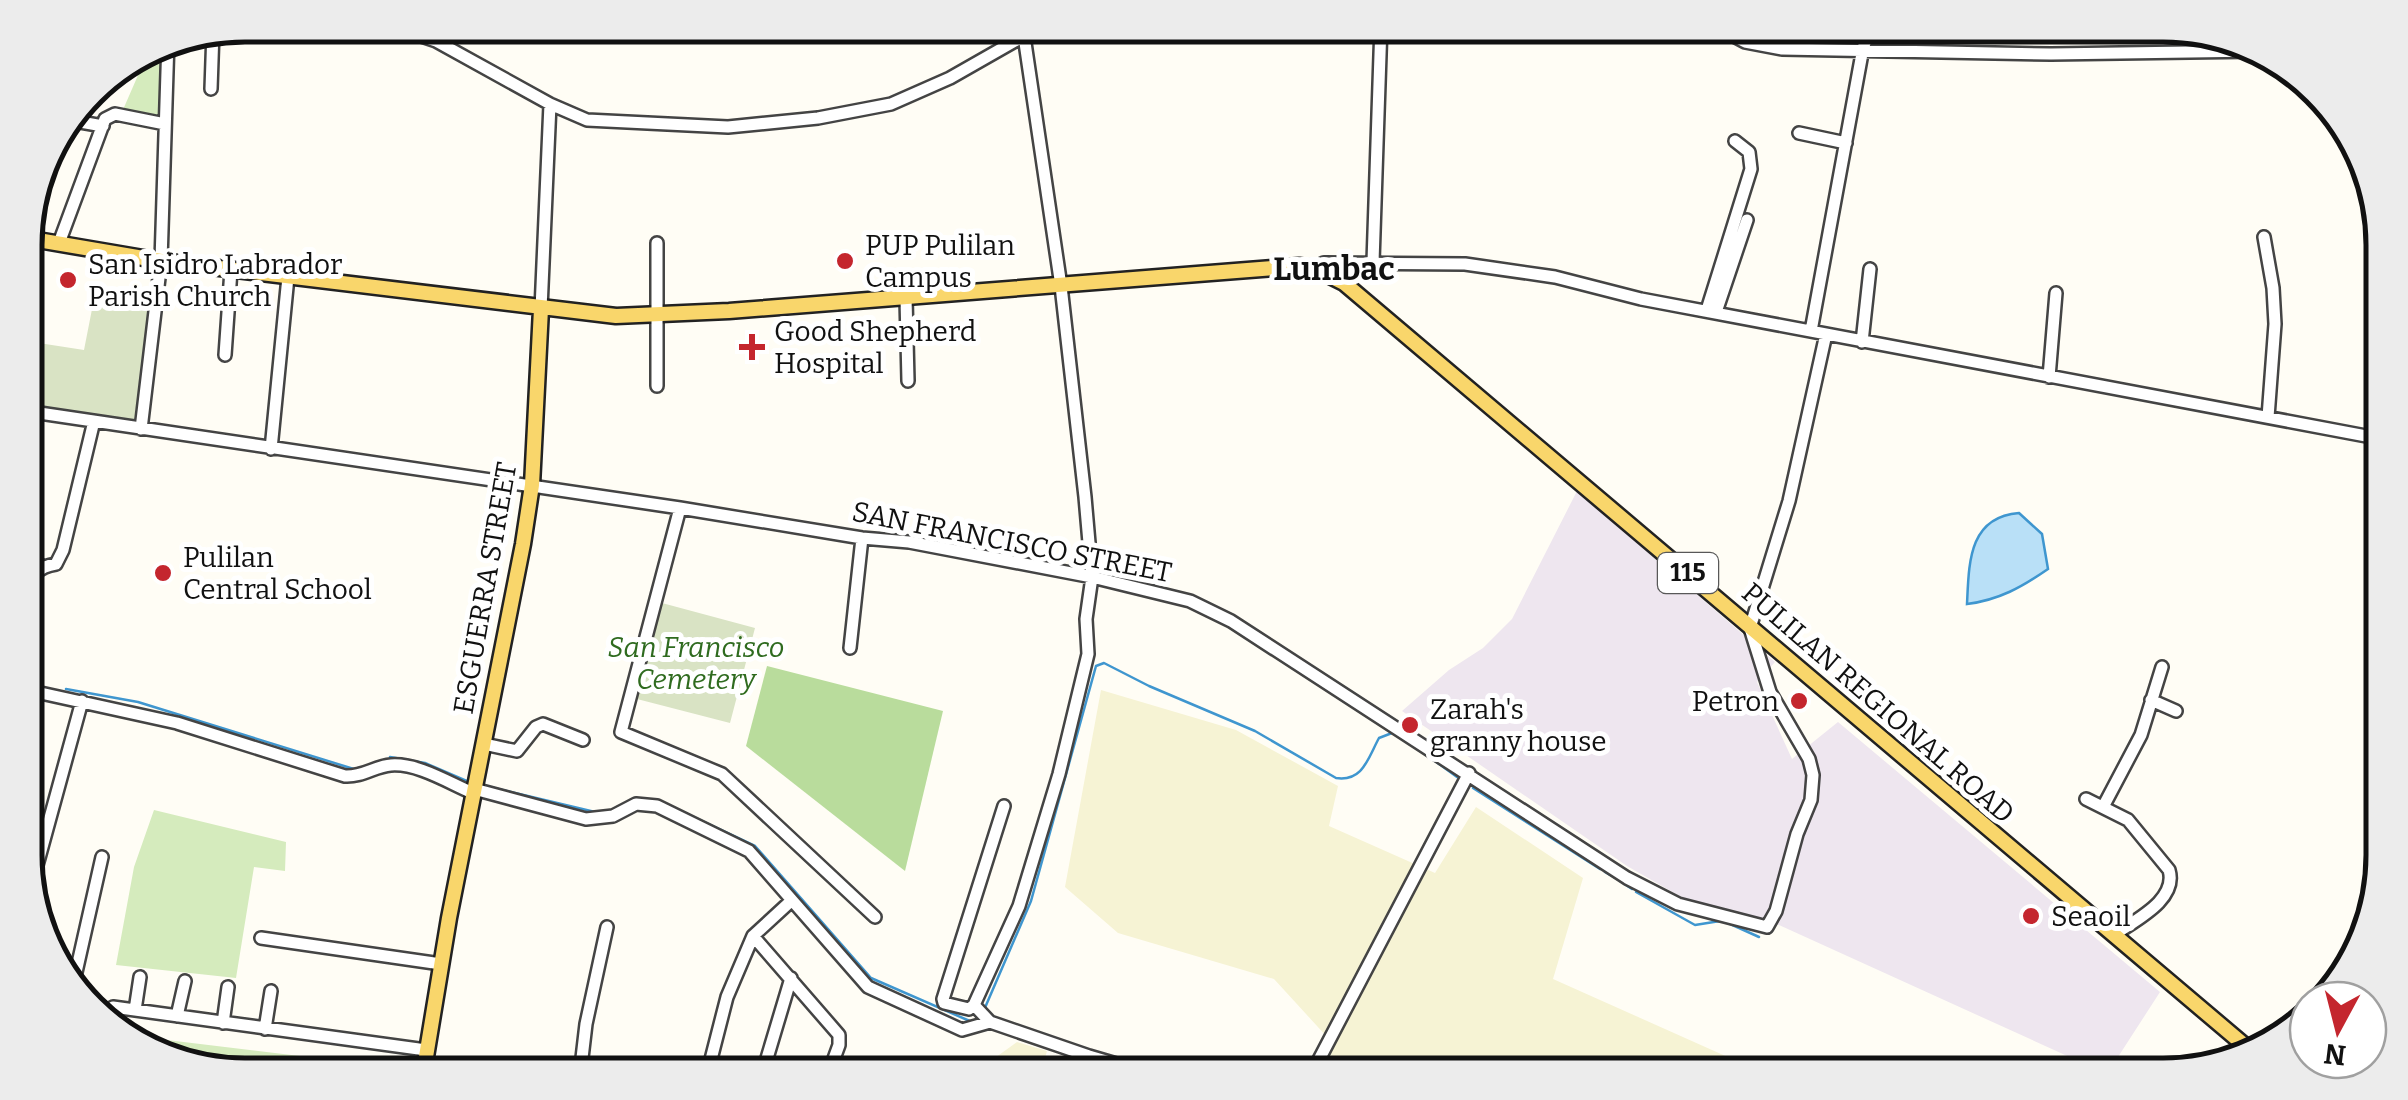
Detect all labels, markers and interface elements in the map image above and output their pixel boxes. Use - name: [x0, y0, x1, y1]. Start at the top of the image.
- place label: PUP Pulilan Campus: [865, 229, 1015, 294]
- place label: San Isidro Labrador Parish Church: [88, 248, 342, 313]
- marker: PUP Pulilan Campus: [834, 250, 856, 272]
- district label: Lumbac: [1273, 250, 1395, 288]
- marker: San Isidro Labrador Parish Church: [57, 269, 79, 291]
- place label: Good Shepherd Hospital: [774, 315, 976, 380]
- marker: Good Shepherd Hospital: [739, 334, 765, 360]
- street label: ESGUERRA STREET: [447, 460, 523, 716]
- street label: SAN FRANCISCO STREET: [849, 495, 1175, 589]
- place label: Pulilan Central School: [183, 541, 372, 606]
- road number: 115: [1658, 553, 1718, 593]
- marker: Pulilan Central School: [152, 562, 174, 584]
- street label: PULILAN REGIONAL ROAD: [1735, 576, 2021, 830]
- park label: San Francisco Cemetery: [608, 631, 784, 696]
- place label: Petron: [1692, 685, 1779, 718]
- marker: Petron: [1788, 690, 1810, 712]
- place label: Zarah's granny house: [1430, 693, 1607, 758]
- marker: Zarah's granny house: [1399, 714, 1421, 736]
- place label: Seaoil: [2051, 900, 2131, 933]
- marker: Seaoil: [2020, 905, 2042, 927]
- north arrow: [2288, 980, 2388, 1080]
- text: N: [2322, 1037, 2348, 1072]

